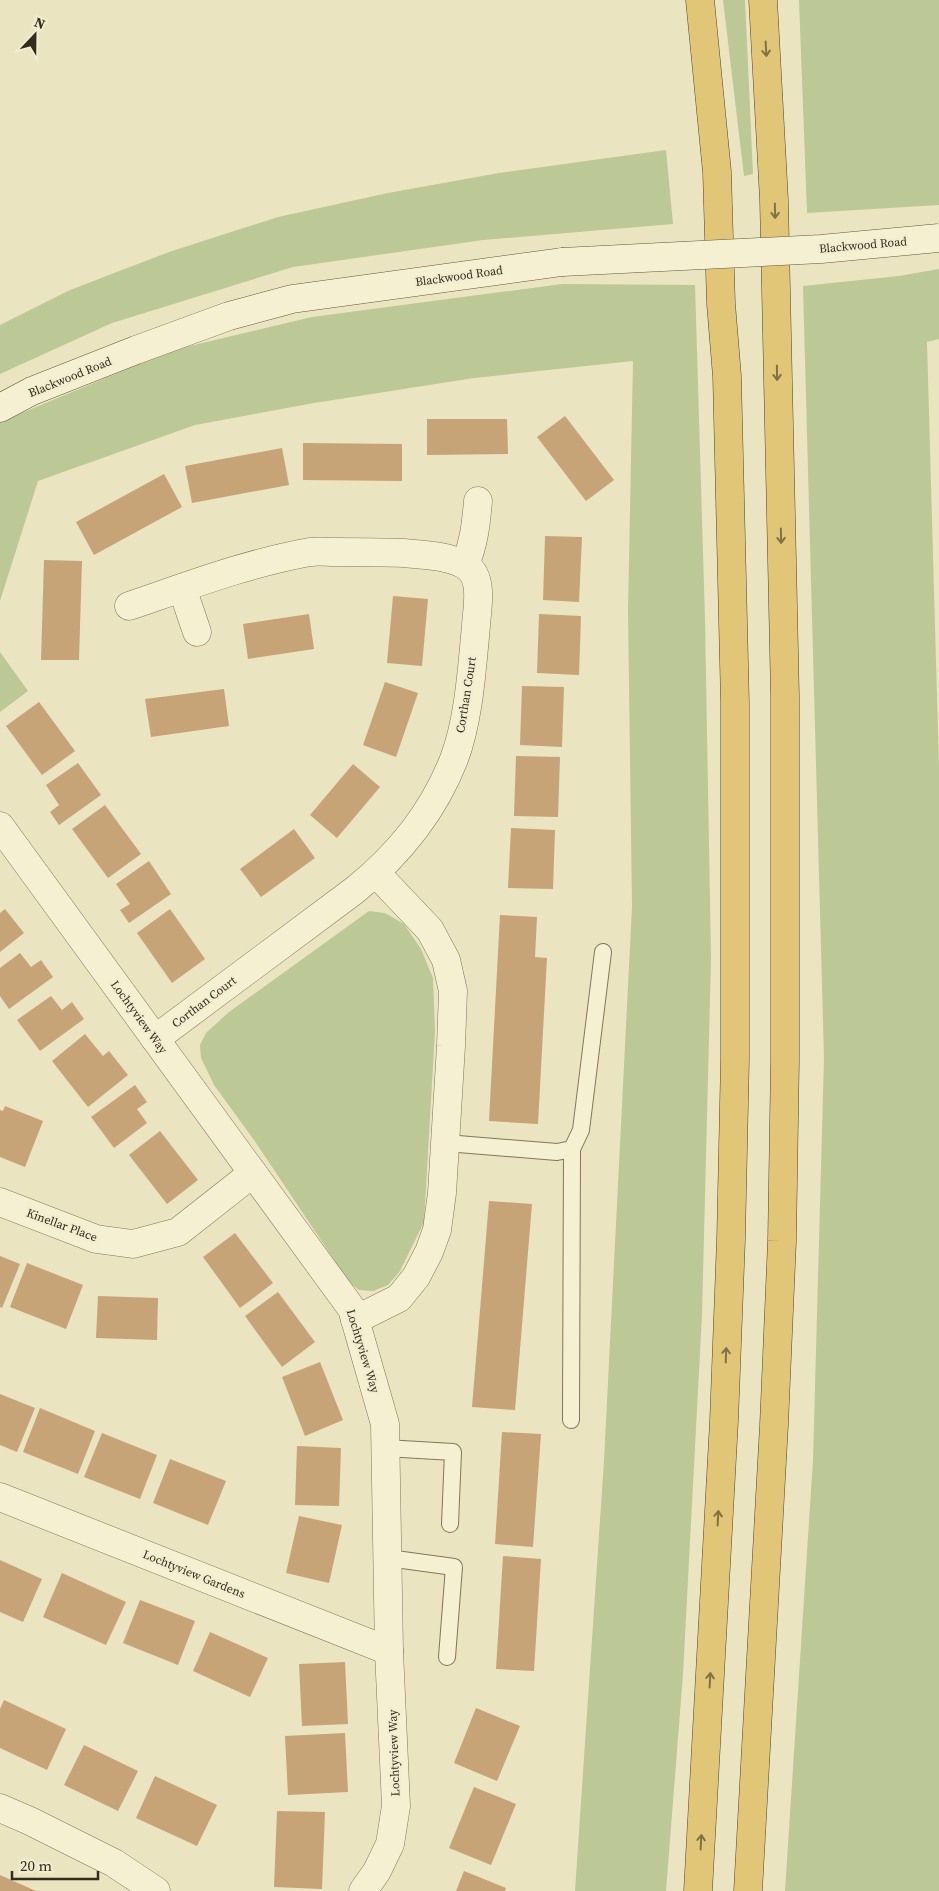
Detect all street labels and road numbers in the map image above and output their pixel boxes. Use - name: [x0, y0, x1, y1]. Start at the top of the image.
- street label: Blackwood Road: [818, 233, 908, 257]
- street label: Blackwood Road: [414, 262, 504, 290]
- street label: Blackwood Road: [26, 353, 114, 401]
- street label: Corthan Court: [452, 656, 480, 734]
- street label: Corthan Court: [168, 972, 240, 1032]
- street label: Lochtyview Way: [107, 977, 172, 1058]
- street label: Kinellar Place: [24, 1205, 100, 1245]
- street label: Lochtyview Way: [343, 1307, 384, 1396]
- street label: Lochtyview Gardens: [140, 1546, 248, 1602]
- street label: Lochtyview Way: [384, 1708, 404, 1797]

